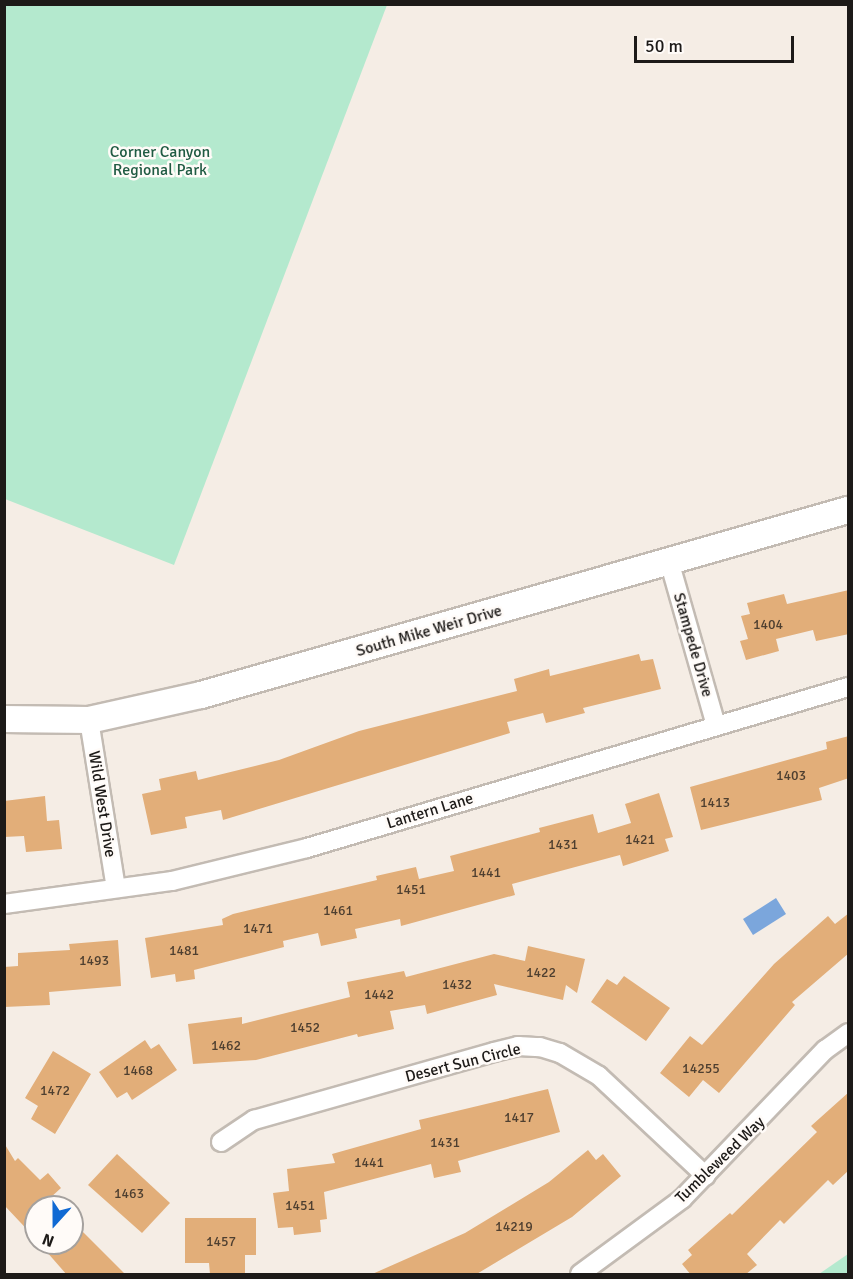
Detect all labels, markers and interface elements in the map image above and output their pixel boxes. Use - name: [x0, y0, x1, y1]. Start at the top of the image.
- scale bar: [637, 24, 798, 62]
- text: 50 m: [645, 35, 683, 57]
- park label: Corner Canyon Regional Park: [110, 142, 210, 180]
- street label: Stampede Drive: [669, 591, 717, 699]
- street label: South Mike Weir Drive: [354, 601, 504, 661]
- house number: 1404: [753, 617, 783, 633]
- street label: Wild West Drive: [84, 749, 120, 859]
- house number: 1403: [776, 768, 806, 784]
- street label: Lantern Lane: [384, 789, 476, 833]
- house number: 1413: [700, 795, 730, 811]
- house number: 1421: [625, 832, 655, 848]
- house number: 1431: [548, 837, 578, 853]
- house number: 1441: [471, 865, 501, 881]
- house number: 1451: [396, 882, 426, 898]
- house number: 1461: [323, 903, 353, 919]
- house number: 1471: [243, 921, 273, 937]
- house number: 1481: [169, 943, 199, 959]
- house number: 1493: [79, 953, 109, 969]
- house number: 1422: [526, 965, 556, 981]
- house number: 1432: [442, 977, 472, 993]
- house number: 1442: [364, 987, 394, 1003]
- house number: 1452: [290, 1020, 320, 1036]
- house number: 1462: [211, 1038, 241, 1054]
- street label: Desert Sun Circle: [403, 1039, 523, 1087]
- house number: 14255: [682, 1061, 720, 1077]
- house number: 1468: [123, 1063, 153, 1079]
- house number: 1472: [40, 1083, 70, 1099]
- house number: 1417: [504, 1110, 534, 1126]
- street label: Tumbleweed Way: [671, 1113, 769, 1207]
- house number: 1431: [430, 1135, 460, 1151]
- house number: 1441: [354, 1155, 384, 1171]
- house number: 1463: [114, 1186, 144, 1202]
- north arrow: [24, 1195, 84, 1255]
- house number: 1451: [285, 1198, 315, 1214]
- house number: 14219: [495, 1219, 533, 1235]
- text: N: [39, 1229, 57, 1251]
- house number: 1457: [206, 1234, 236, 1250]

